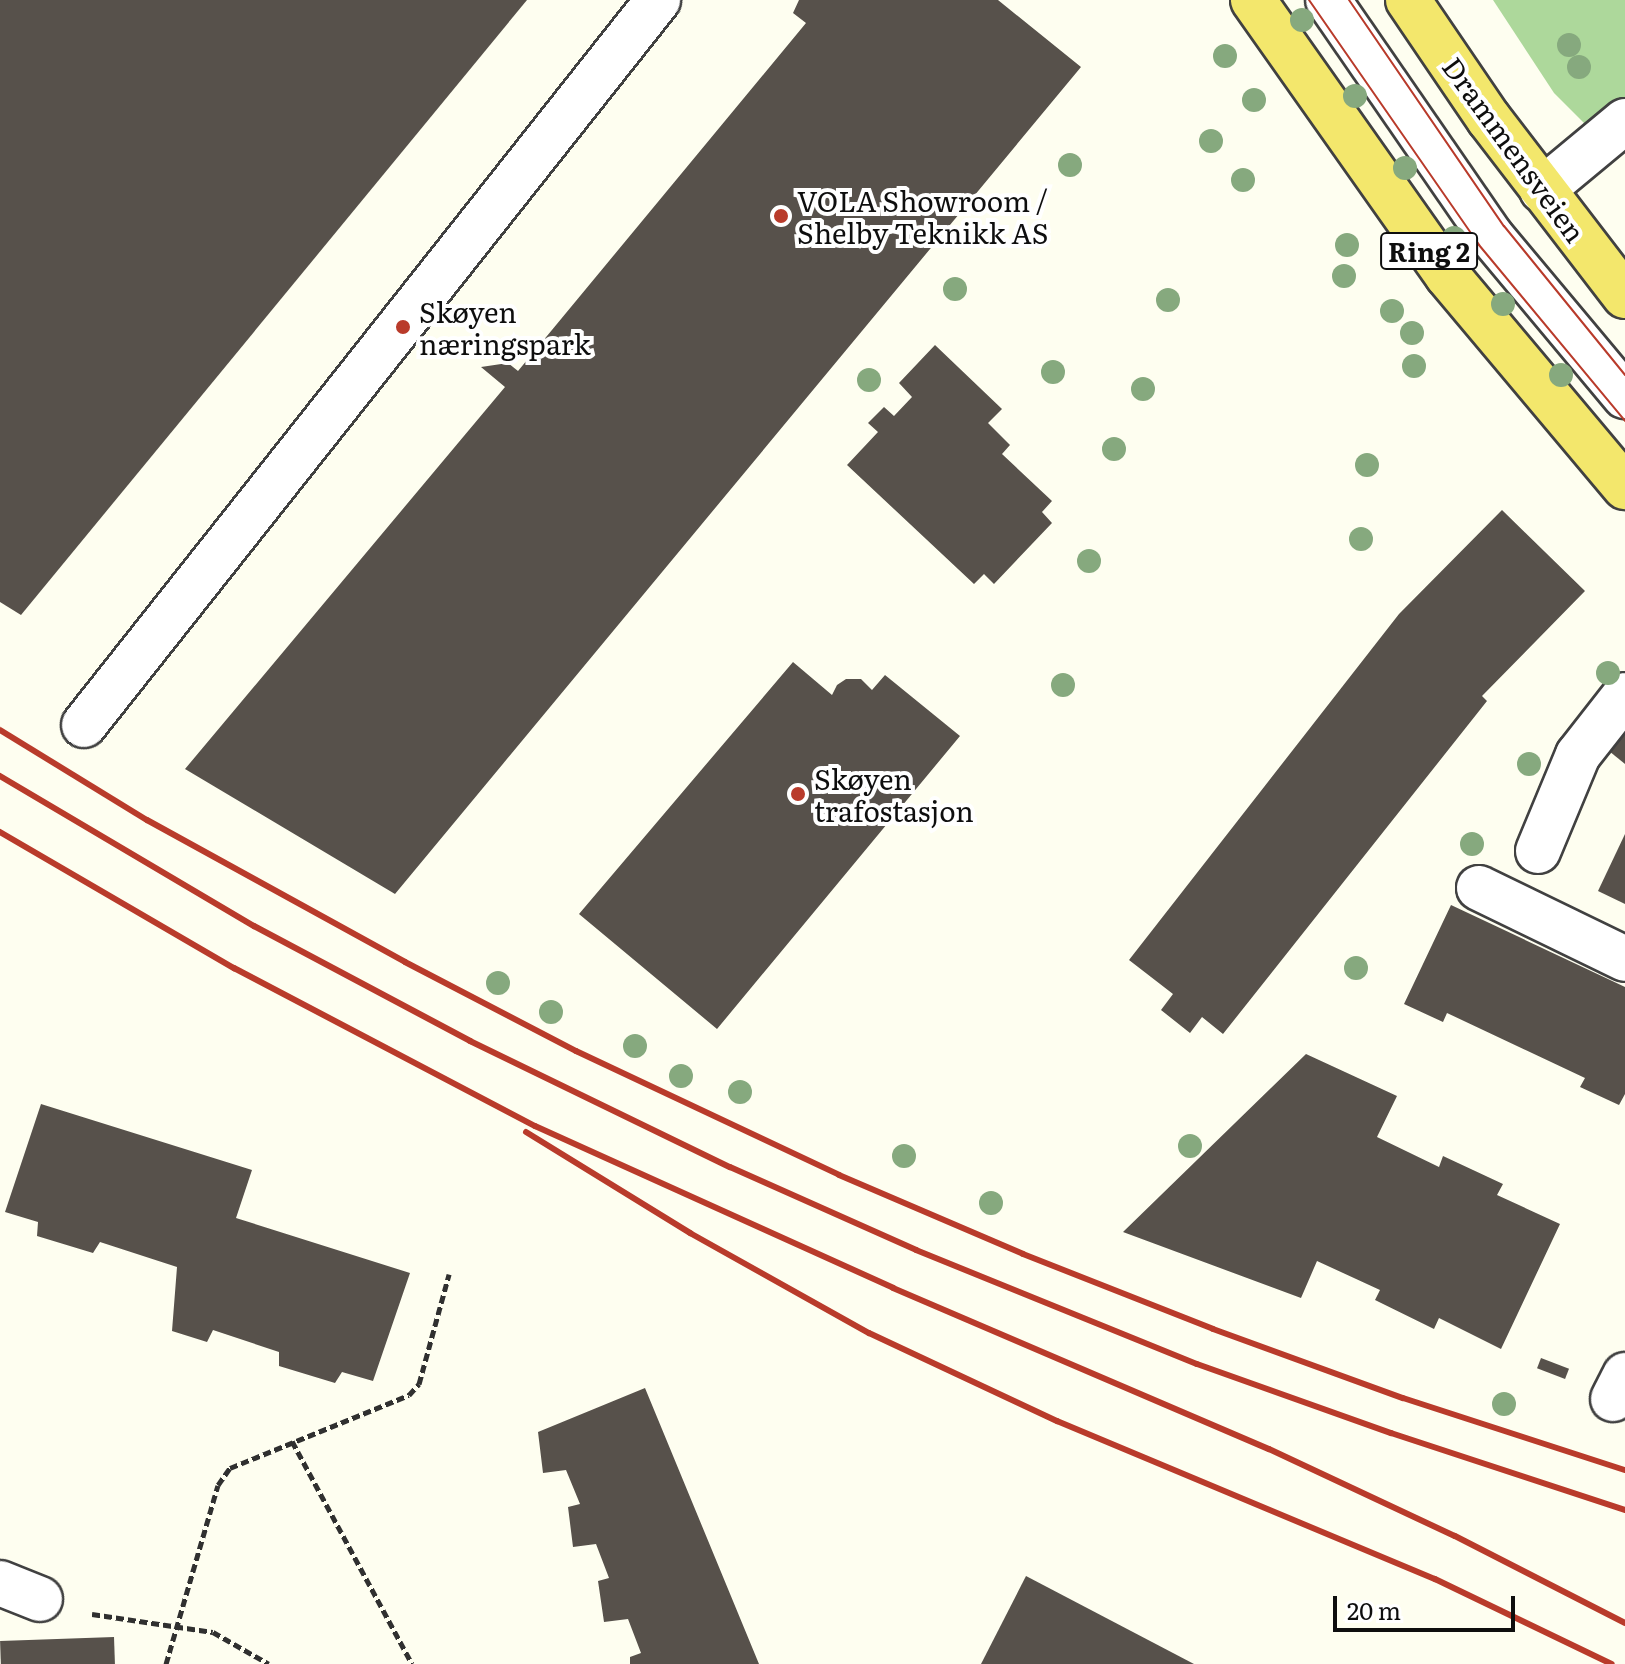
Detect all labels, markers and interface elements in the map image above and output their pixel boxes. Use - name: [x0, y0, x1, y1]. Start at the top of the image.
- street label: Drammensveien: [1437, 50, 1593, 248]
- place label: VOLA Showroom / Shelby Teknikk AS: [797, 183, 1049, 249]
- marker: VOLA Showroom / Shelby Teknikk AS: [772, 207, 790, 225]
- road number: Ring 2: [1379, 229, 1479, 273]
- place label: Skøyen næringspark: [419, 294, 590, 360]
- marker: Skøyen næringspark: [394, 318, 412, 336]
- place label: Skøyen trafostasjon: [814, 761, 974, 827]
- marker: Skøyen trafostasjon: [789, 785, 807, 803]
- scale bar: [1337, 1580, 1519, 1630]
- text: 20 m: [1347, 1592, 1401, 1627]

